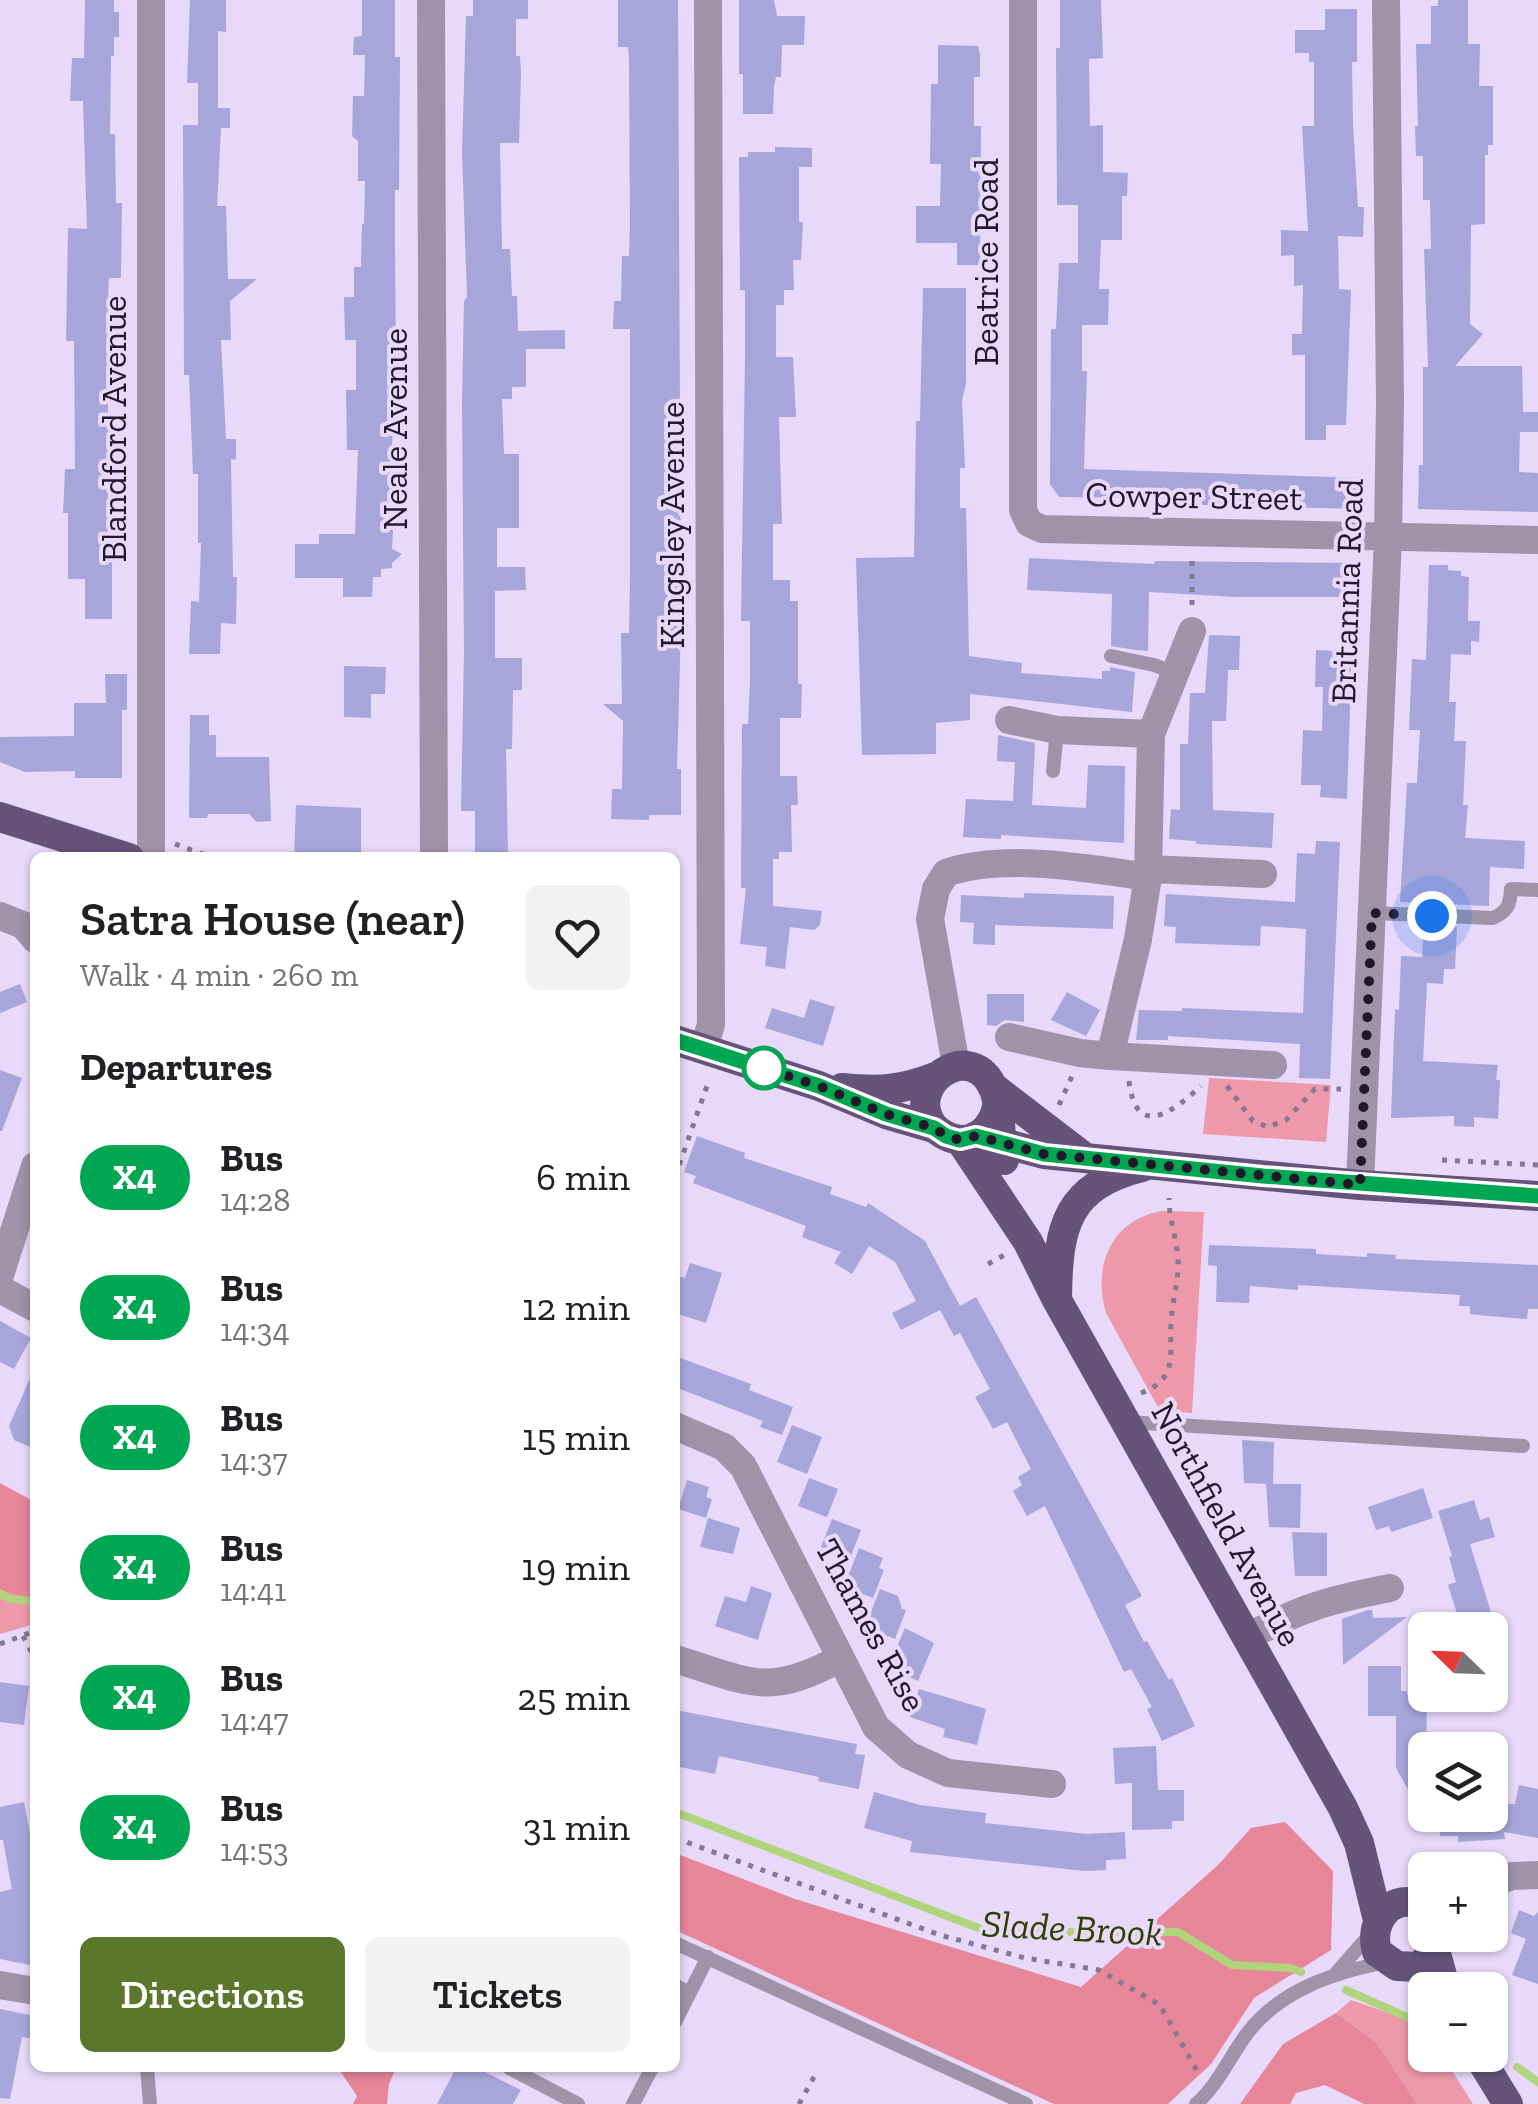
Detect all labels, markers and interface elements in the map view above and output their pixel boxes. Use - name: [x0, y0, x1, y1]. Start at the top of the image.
- street label: Beatrice Road: [965, 158, 1007, 366]
- street label: Blandford Avenue: [93, 296, 135, 562]
- street label: Neale Avenue: [374, 328, 416, 530]
- street label: Kingsley Avenue: [651, 402, 693, 648]
- street label: Cowper Street: [1085, 473, 1303, 519]
- street label: Britannia Road: [1322, 478, 1372, 704]
- button: heart: [525, 885, 630, 990]
- text: Satra House (near): [80, 890, 465, 947]
- your location: [1407, 891, 1457, 941]
- text: Walk · 4 min · 260 m: [80, 956, 358, 994]
- text: Departures: [80, 1044, 272, 1090]
- unlabelled marker: [743, 1047, 785, 1089]
- text: Bus: [220, 1135, 283, 1181]
- text: 6 min: [536, 1154, 630, 1200]
- text: X4: [113, 1156, 157, 1198]
- text: 14:28: [220, 1181, 290, 1219]
- text: Bus: [220, 1265, 283, 1311]
- text: 12 min: [522, 1284, 630, 1330]
- text: X4: [113, 1286, 157, 1328]
- text: 14:34: [220, 1311, 290, 1349]
- street label: Northfield Avenue: [1142, 1394, 1312, 1654]
- text: Bus: [220, 1395, 283, 1441]
- text: 15 min: [522, 1414, 630, 1460]
- text: X4: [113, 1416, 157, 1458]
- text: 14:37: [220, 1441, 287, 1479]
- text: Bus: [220, 1525, 283, 1571]
- street label: Thames Rise: [806, 1531, 936, 1719]
- text: 19 min: [521, 1544, 630, 1590]
- text: X4: [113, 1546, 157, 1588]
- text: 14:41: [220, 1571, 286, 1609]
- north arrow: [1408, 1612, 1508, 1712]
- map controls: [1408, 1612, 1508, 2072]
- text: Bus: [220, 1655, 283, 1701]
- text: 25 min: [517, 1674, 630, 1720]
- text: X4: [113, 1676, 157, 1718]
- text: 14:47: [220, 1701, 289, 1739]
- button: layers: [1408, 1732, 1508, 1832]
- text: Bus: [220, 1785, 283, 1831]
- text: 31 min: [523, 1804, 630, 1850]
- text: X4: [113, 1806, 157, 1848]
- text: 14:53: [220, 1831, 289, 1869]
- button: +: [1408, 1852, 1508, 1952]
- water label: Slade Brook: [980, 1900, 1164, 1956]
- button: Directions: [80, 1937, 345, 2052]
- button: Tickets: [365, 1937, 630, 2052]
- button: −: [1408, 1972, 1508, 2072]

